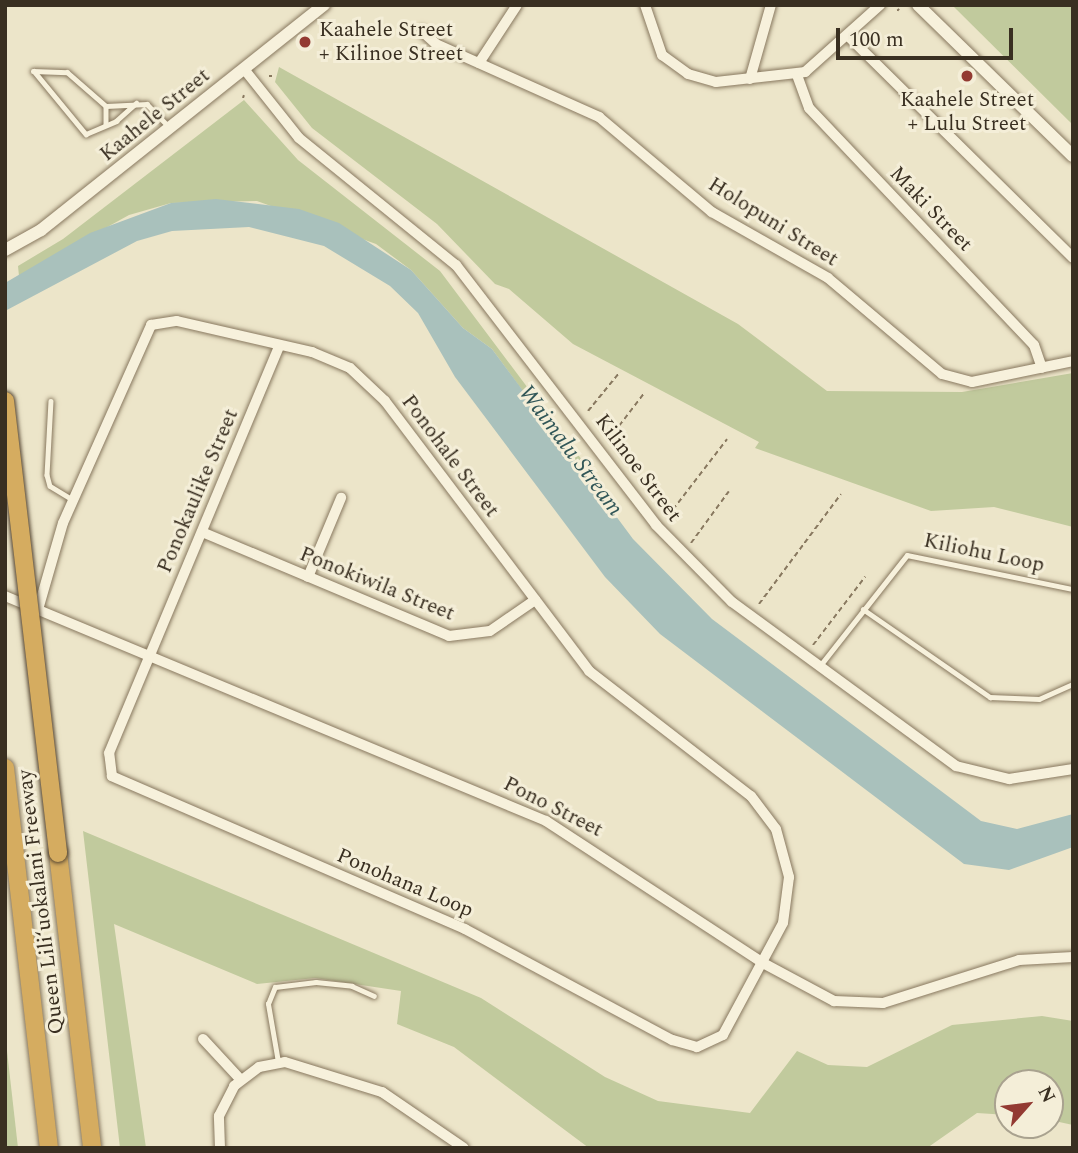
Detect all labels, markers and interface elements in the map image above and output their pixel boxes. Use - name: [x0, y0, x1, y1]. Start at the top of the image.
- scale bar: [840, 14, 1017, 58]
- place label: Kaahele Street + Kilinoe Street: [319, 17, 463, 67]
- text: 100 m: [849, 24, 904, 56]
- marker: Kaahele Street + Kilinoe Street: [297, 34, 313, 50]
- street label: Kaahele Street: [95, 63, 215, 167]
- marker: Kaahele Street + Lulu Street: [959, 68, 975, 84]
- place label: Kaahele Street + Lulu Street: [900, 87, 1034, 137]
- street label: Maki Street: [884, 161, 978, 257]
- street label: Holopuni Street: [703, 172, 843, 272]
- water label: Waimalu Stream: [512, 380, 628, 522]
- street label: Ponohale Street: [396, 390, 504, 522]
- street label: Ponokaulike Street: [152, 405, 244, 577]
- street label: Kilinoe Street: [589, 409, 687, 527]
- street label: Kiliohu Loop: [921, 528, 1047, 578]
- street label: Ponokiwila Street: [296, 541, 458, 627]
- street label: Queen Liliʻuokalani Freeway: [12, 768, 70, 1036]
- street label: Pono Street: [499, 771, 607, 843]
- street label: Ponohana Loop: [333, 843, 477, 923]
- north arrow: [994, 1069, 1064, 1139]
- text: N: [1030, 1081, 1063, 1108]

